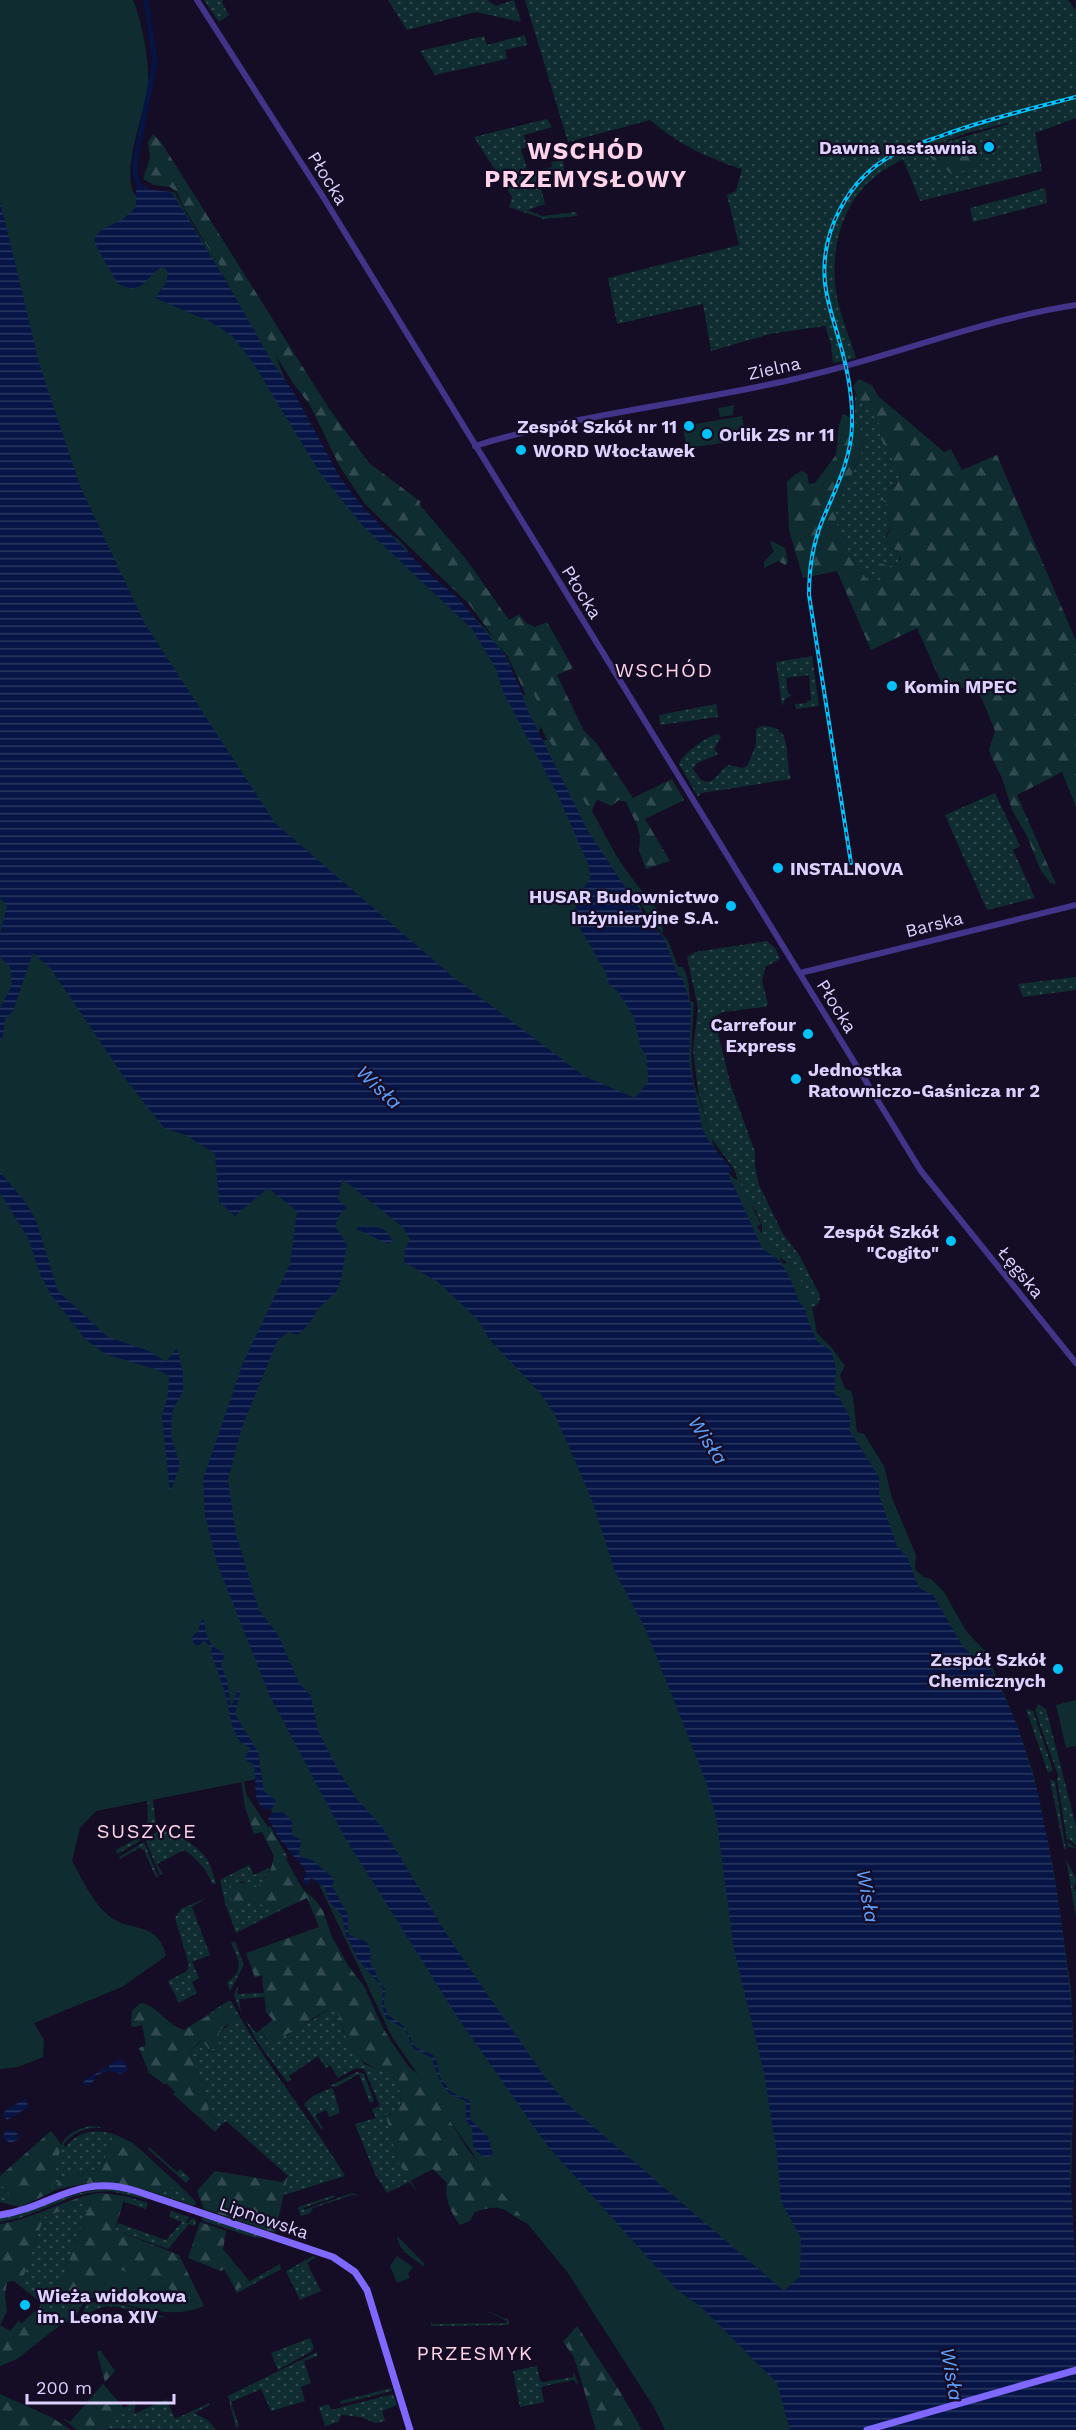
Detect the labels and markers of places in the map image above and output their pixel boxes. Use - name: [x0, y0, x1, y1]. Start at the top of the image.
- place label: Dawna nastawnia: [819, 137, 978, 158]
- marker: Dawna nastawnia: [982, 140, 996, 154]
- place label: Zespół Szkół nr 11: [517, 416, 677, 437]
- marker: Zespół Szkół nr 11: [682, 419, 696, 433]
- place label: Orlik ZS nr 11: [719, 424, 835, 445]
- marker: Orlik ZS nr 11: [700, 427, 714, 441]
- place label: WORD Włocławek: [533, 440, 696, 461]
- marker: WORD Włocławek: [514, 443, 528, 457]
- place label: Komin MPEC: [904, 676, 1017, 697]
- marker: Komin MPEC: [885, 679, 899, 693]
- place label: INSTALNOVA: [790, 858, 904, 879]
- marker: INSTALNOVA: [771, 861, 785, 875]
- place label: HUSAR Budownictwo Inżynieryjne S.A.: [529, 886, 719, 928]
- marker: HUSAR Budownictwo Inżynieryjne S.A.: [724, 899, 738, 913]
- place label: Carrefour Express: [711, 1014, 796, 1056]
- marker: Carrefour Express: [801, 1027, 815, 1041]
- place label: Jednostka Ratowniczo-Gaśnicza nr 2: [808, 1059, 1040, 1101]
- marker: Jednostka Ratowniczo-Gaśnicza nr 2: [789, 1072, 803, 1086]
- place label: Zespół Szkół "Cogito": [824, 1221, 939, 1263]
- marker: Zespół Szkół "Cogito": [944, 1234, 958, 1248]
- place label: Zespół Szkół Chemicznych: [928, 1649, 1046, 1691]
- marker: Zespół Szkół Chemicznych: [1051, 1662, 1065, 1676]
- place label: Wieża widokowa im. Leona XIV: [37, 2285, 187, 2327]
- marker: Wieża widokowa im. Leona XIV: [18, 2298, 32, 2312]

